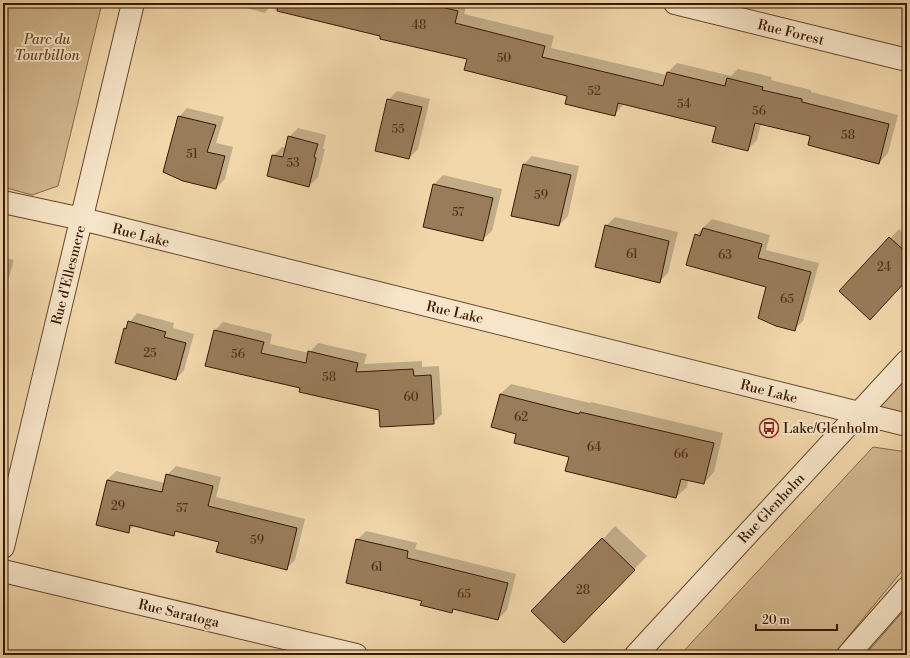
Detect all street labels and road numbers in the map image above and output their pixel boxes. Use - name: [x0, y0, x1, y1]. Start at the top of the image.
- street label: Rue Forest: [756, 16, 826, 50]
- street label: Rue Lake: [110, 220, 171, 252]
- street label: Rue d'Ellesmere: [48, 223, 90, 327]
- street label: Rue Lake: [424, 298, 485, 328]
- street label: Rue Lake: [738, 376, 799, 408]
- street label: Rue Glenholm: [734, 470, 809, 548]
- street label: Rue Saratoga: [136, 596, 222, 632]

